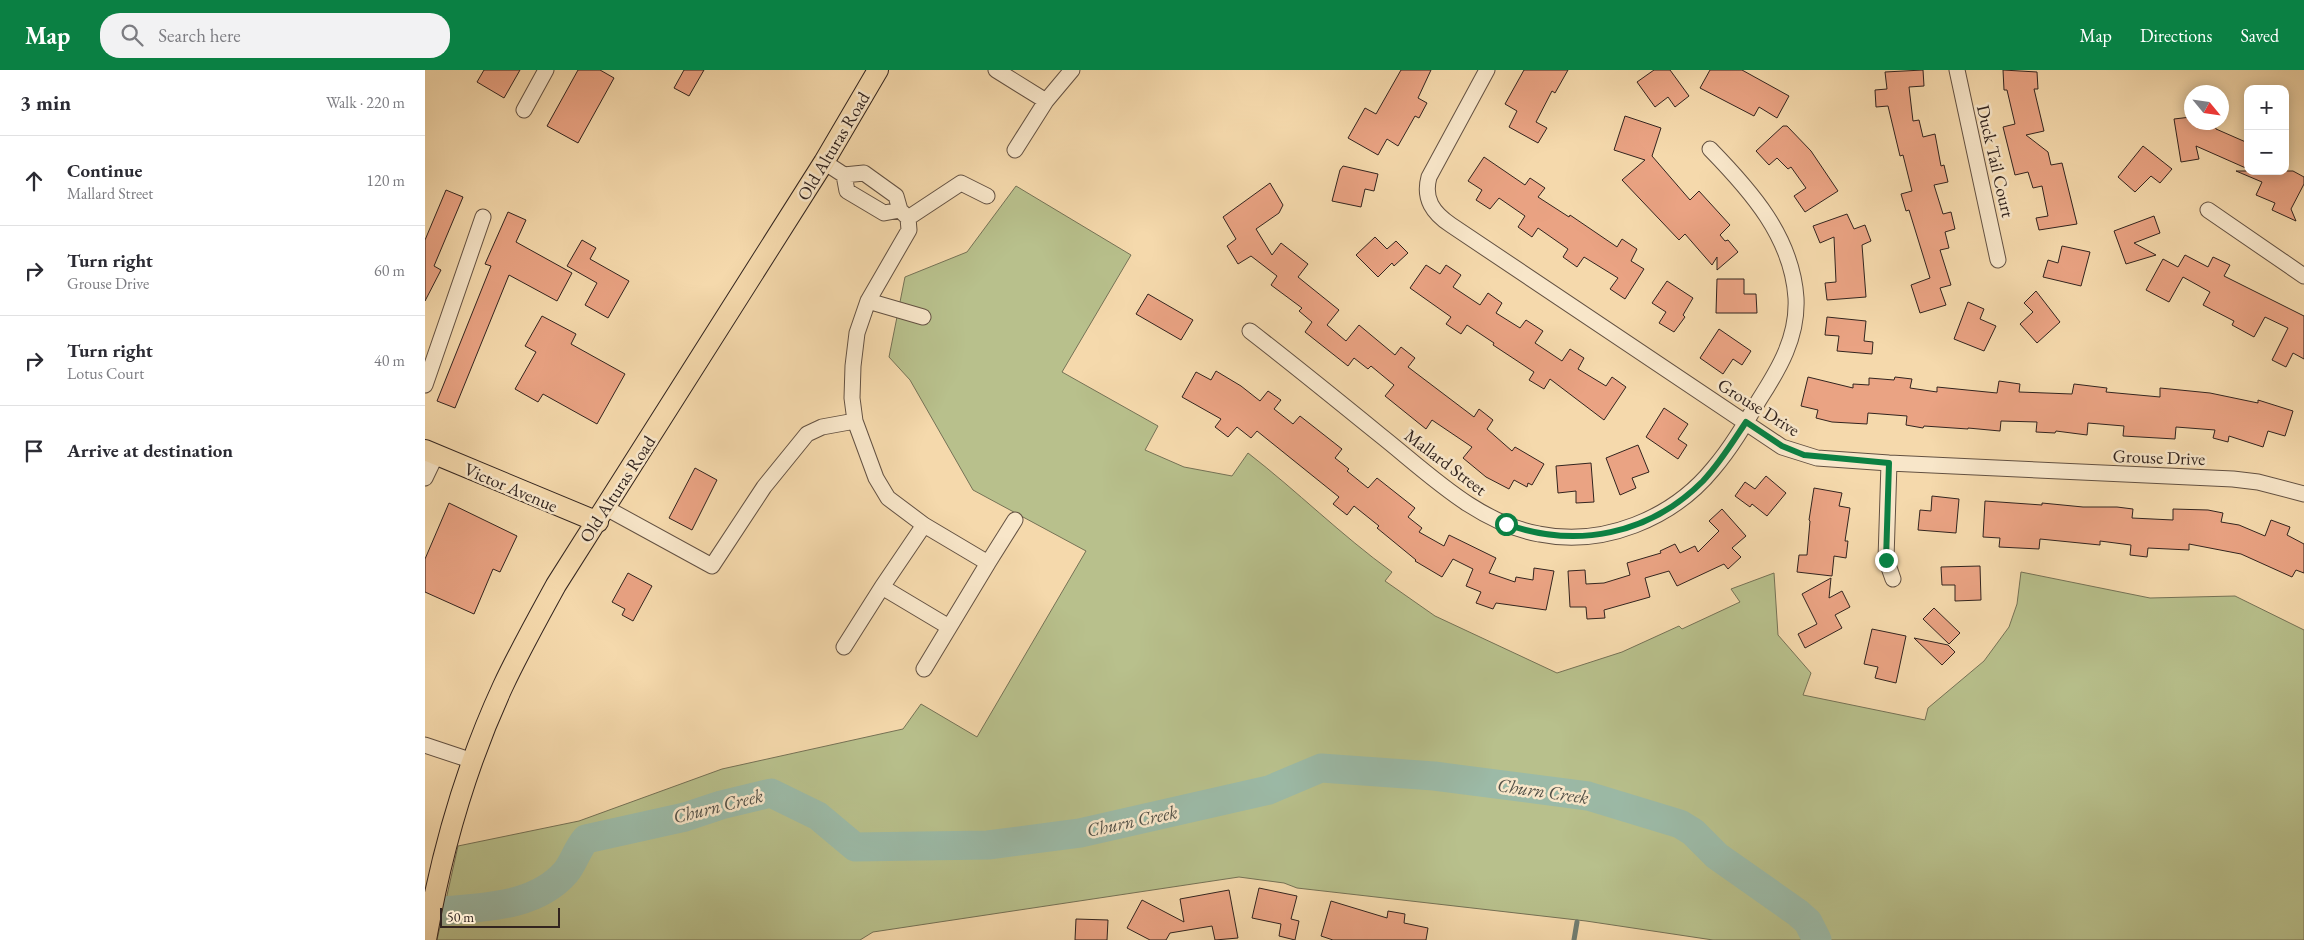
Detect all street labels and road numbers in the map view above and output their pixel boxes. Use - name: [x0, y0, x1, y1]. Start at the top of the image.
- street label: Old Alturas Road: [791, 87, 875, 205]
- street label: Duck Tail Court: [1972, 102, 2020, 220]
- street label: Grouse Drive: [1714, 373, 1804, 441]
- street label: Mallard Street: [1400, 424, 1492, 501]
- street label: Old Alturas Road: [574, 430, 661, 547]
- street label: Grouse Drive: [2112, 444, 2206, 470]
- street label: Victor Avenue: [461, 457, 561, 517]

